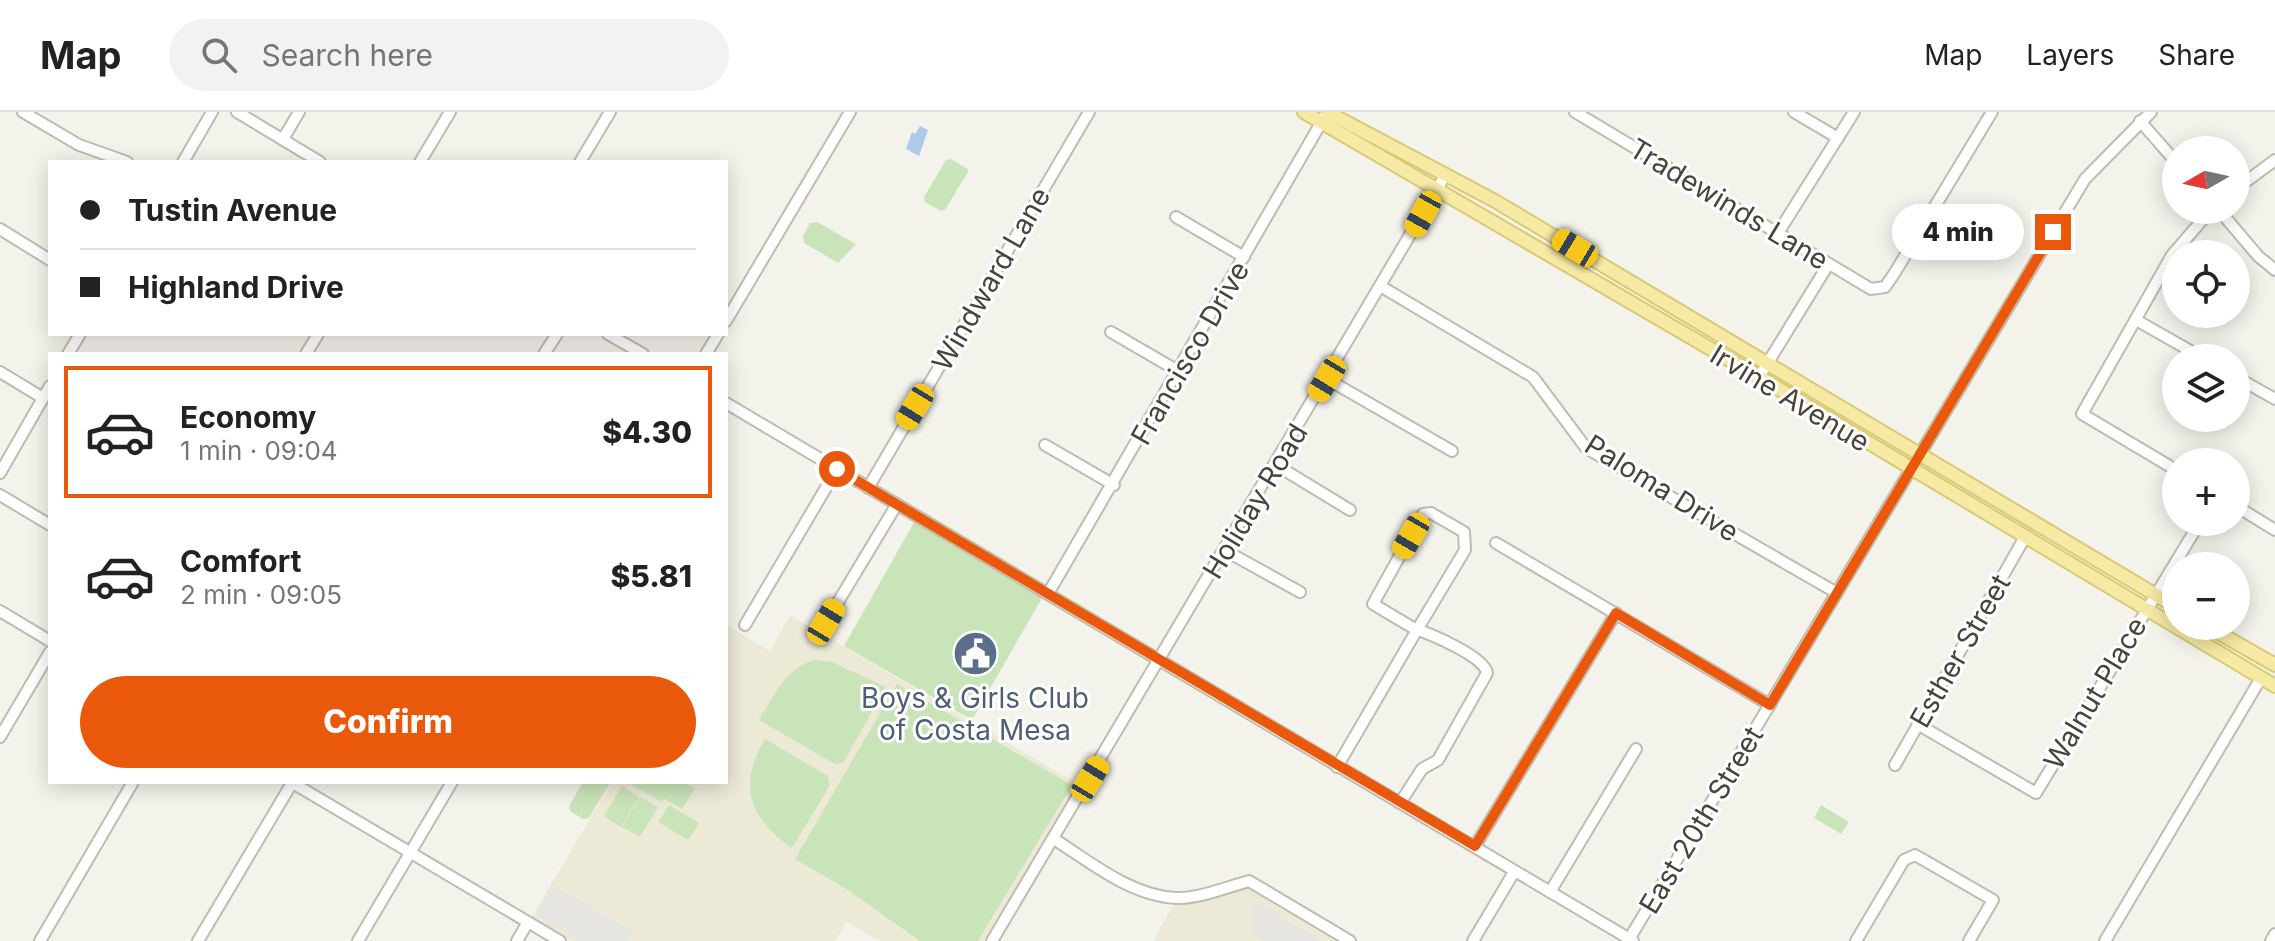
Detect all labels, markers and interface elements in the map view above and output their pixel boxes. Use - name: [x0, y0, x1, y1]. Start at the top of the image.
- search box: [169, 19, 729, 91]
- text: Map: [40, 32, 121, 78]
- icon: search: [197, 33, 241, 77]
- text: Search here: [261, 37, 433, 73]
- text: Map: [1924, 38, 1982, 72]
- text: Layers: [2026, 38, 2114, 72]
- text: Share: [2158, 38, 2235, 72]
- street label: Tradewinds Lane: [1623, 131, 1835, 277]
- north arrow: [2162, 136, 2250, 224]
- map controls: [2162, 136, 2250, 640]
- street label: Windward Lane: [925, 181, 1057, 377]
- car: [1401, 187, 1445, 241]
- text: Tustin Avenue: [128, 192, 337, 228]
- callout: 4 min: [1893, 204, 2025, 260]
- route end: [2035, 214, 2071, 250]
- text: 4 min: [1922, 216, 1994, 247]
- car: [1548, 225, 1602, 271]
- button: locate: [2162, 240, 2250, 328]
- street label: Francisco Drive: [1124, 255, 1256, 451]
- text: Highland Drive: [128, 269, 344, 305]
- street label: Irvine Avenue: [1704, 337, 1876, 459]
- button: layers: [2162, 344, 2250, 432]
- car: [1304, 352, 1350, 406]
- car: [892, 380, 938, 434]
- icon: car: [84, 396, 156, 468]
- text: Economy: [180, 399, 316, 435]
- text: $4.30: [602, 414, 692, 450]
- street label: Holiday Road: [1195, 417, 1315, 585]
- street label: Paloma Drive: [1579, 427, 1745, 549]
- text: 1 min · 09:04: [180, 435, 338, 466]
- button: +: [2162, 448, 2250, 536]
- route start: [819, 451, 855, 487]
- car: [1389, 509, 1433, 563]
- icon: car: [84, 540, 156, 612]
- text: Comfort: [180, 543, 301, 579]
- button: −: [2162, 552, 2250, 640]
- text: $5.81: [610, 558, 692, 594]
- street label: Esther Street: [1903, 568, 2017, 734]
- text: 2 min · 09:05: [180, 579, 342, 610]
- car: [803, 595, 849, 649]
- street label: Walnut Place: [2036, 611, 2154, 775]
- public building icon: Boys & Girls Club of Costa Mesa: [951, 630, 999, 678]
- button: Confirm: [80, 676, 696, 768]
- place label: Boys & Girls Club of Costa Mesa: [861, 681, 1089, 747]
- street label: East 20th Street: [1632, 720, 1770, 920]
- car: [1067, 752, 1113, 806]

